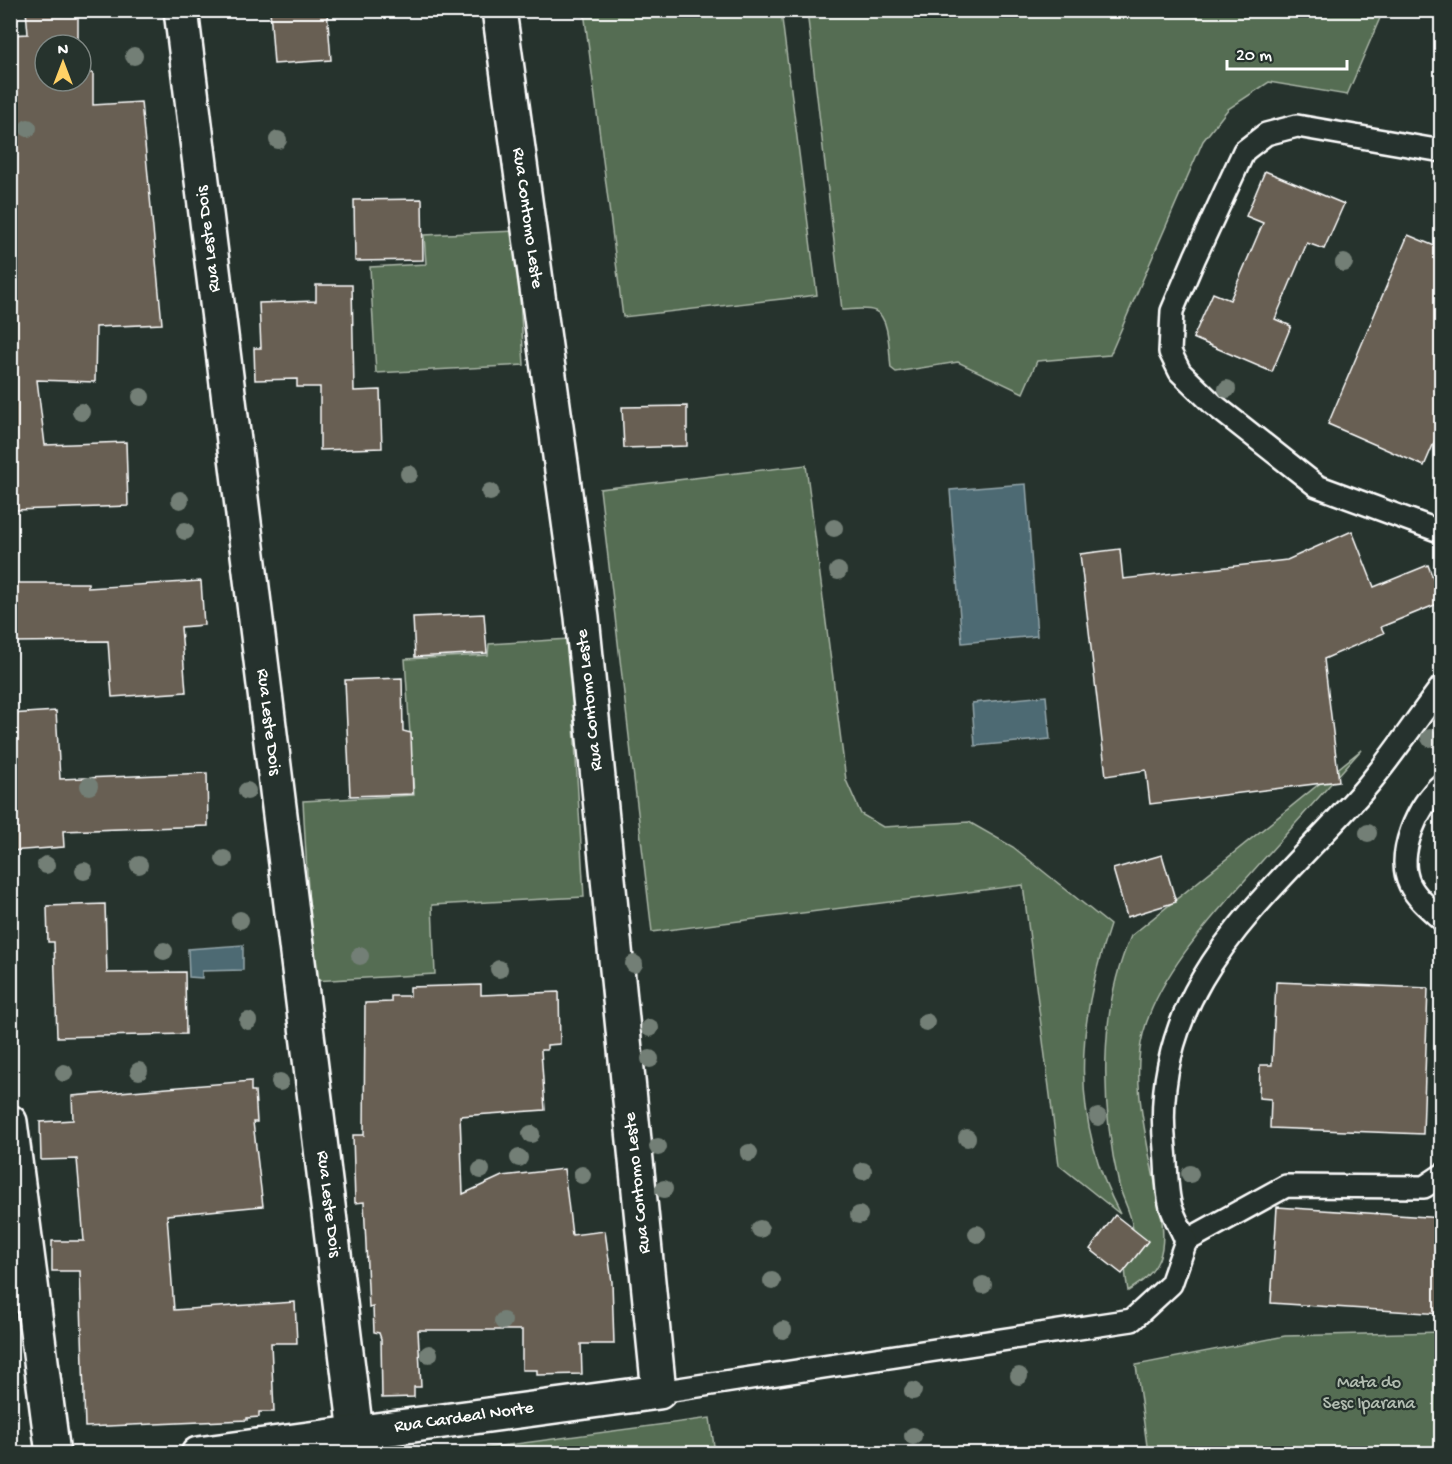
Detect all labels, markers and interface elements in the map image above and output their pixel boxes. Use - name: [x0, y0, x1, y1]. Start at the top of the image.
- north arrow: [33, 33, 93, 93]
- scale bar: [1227, 33, 1347, 71]
- text: N: [58, 42, 69, 61]
- text: 20 m: [1236, 46, 1272, 67]
- street label: Rua Contomo Leste: [507, 146, 547, 290]
- street label: Rua Leste Dois: [192, 183, 226, 293]
- street label: Rua Contomo Leste: [572, 628, 608, 772]
- street label: Rua Leste Dois: [251, 668, 285, 778]
- street label: Rua Contomo Leste: [620, 1111, 656, 1255]
- street label: Rua Leste Dois: [311, 1150, 345, 1260]
- park label: Mata do Sesc Iparana: [1323, 1373, 1416, 1415]
- street label: Rua Cardeal Norte: [393, 1398, 536, 1438]

